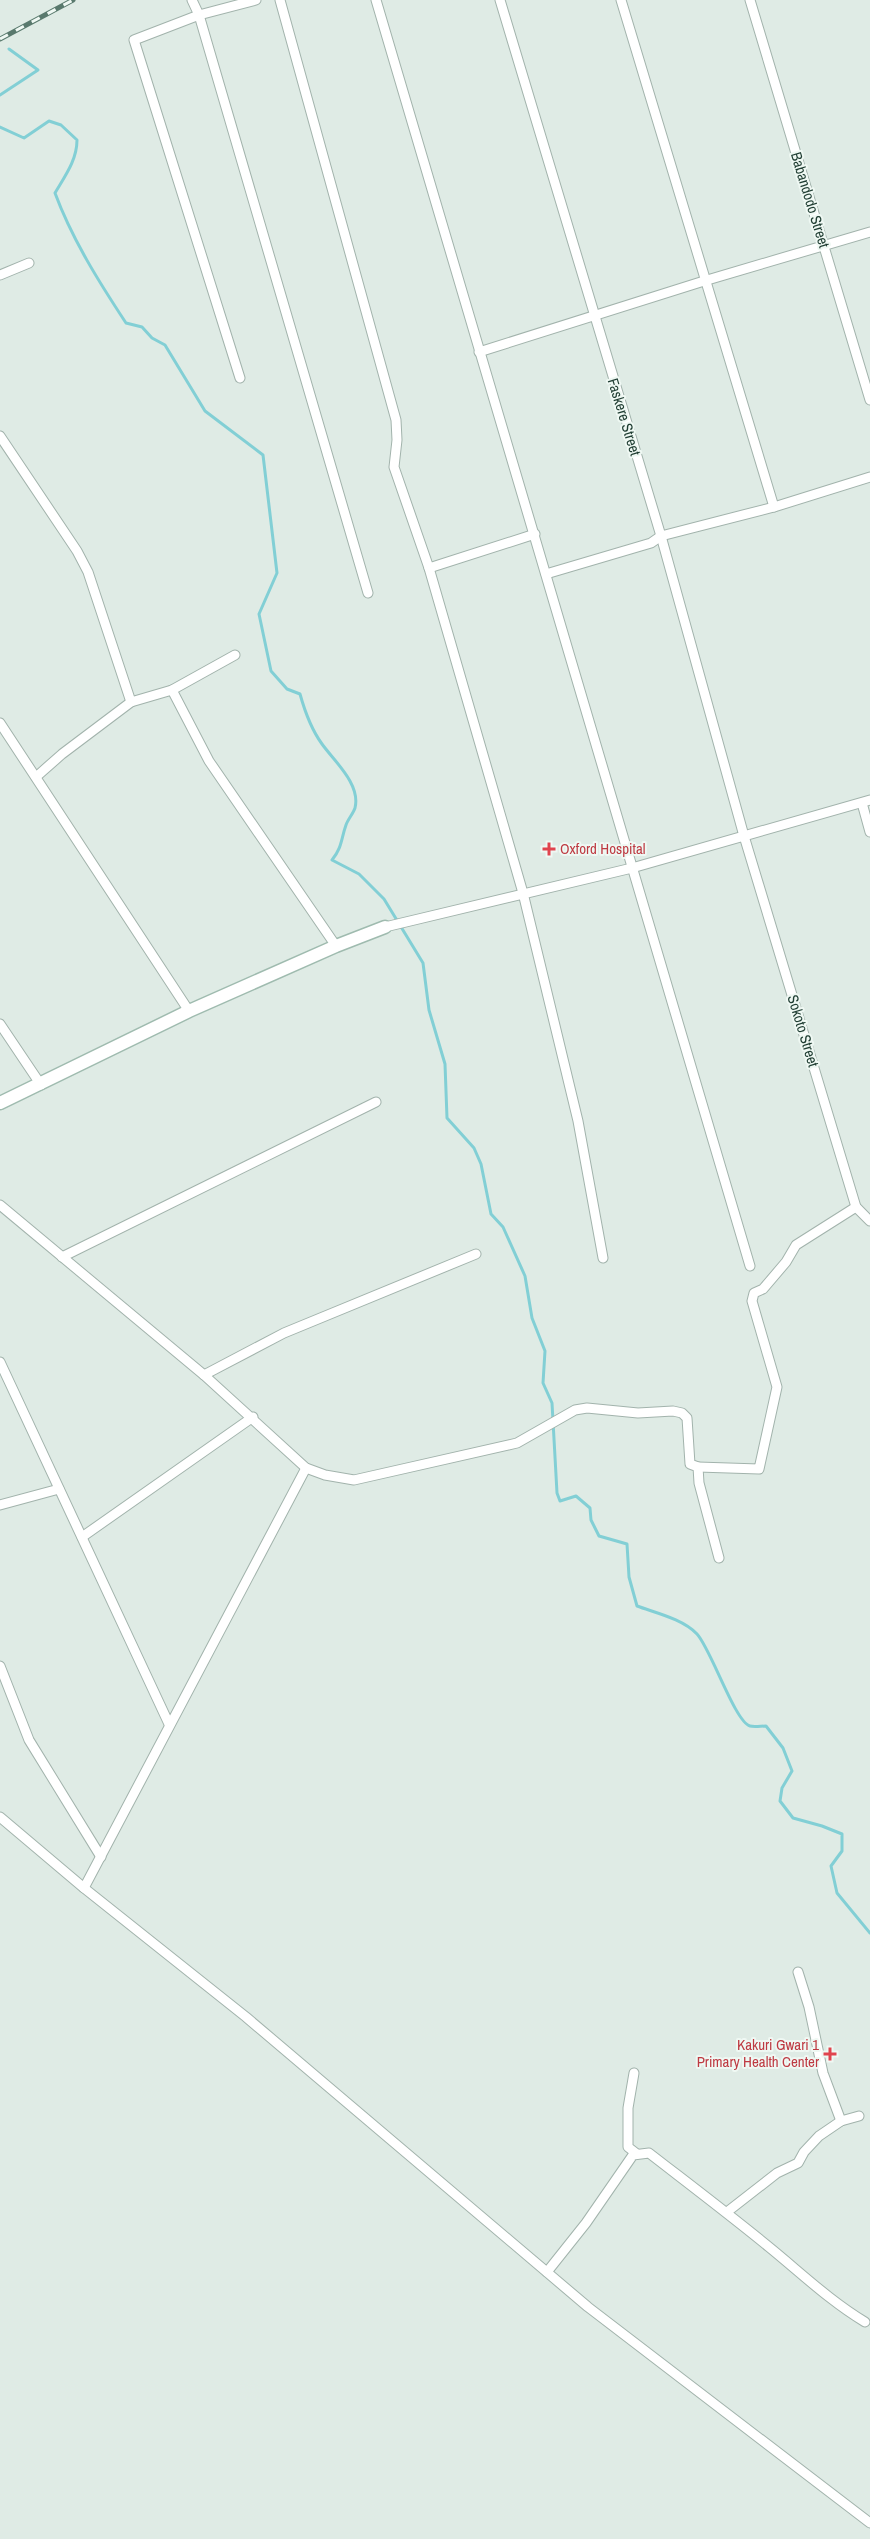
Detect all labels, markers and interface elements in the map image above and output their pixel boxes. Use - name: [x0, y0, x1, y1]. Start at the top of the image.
- street label: Babandodo Street: [786, 149, 835, 251]
- street label: Faskere Street: [603, 375, 646, 459]
- place label: Oxford Hospital: [560, 838, 645, 859]
- marker: Oxford Hospital: [542, 842, 556, 856]
- street label: Sokoto Street: [783, 992, 825, 1070]
- place label: Kakuri Gwari 1 Primary Health Center: [697, 2034, 819, 2072]
- marker: Kakuri Gwari 1 Primary Health Center: [823, 2047, 837, 2061]

